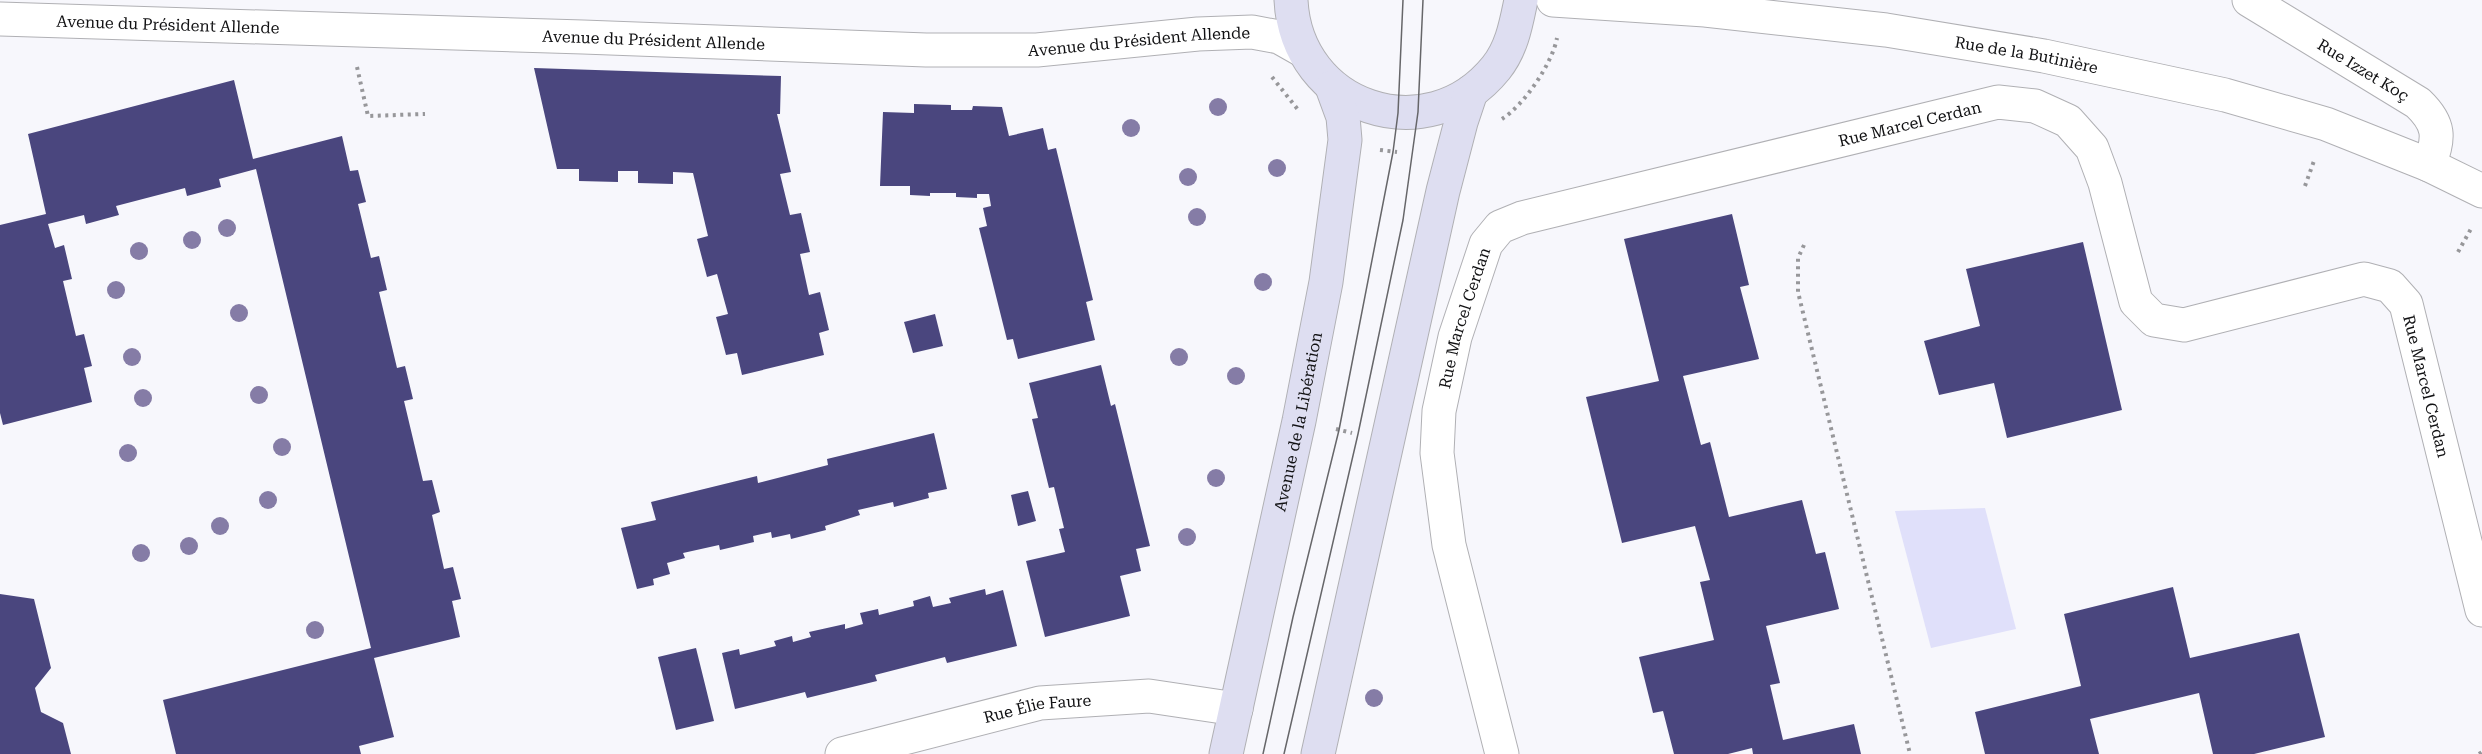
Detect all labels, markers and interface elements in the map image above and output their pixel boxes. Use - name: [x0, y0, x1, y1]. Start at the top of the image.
- street label: Avenue du Président Allende: [56, 12, 280, 38]
- street label: Avenue du Président Allende: [1028, 23, 1251, 60]
- street label: Avenue du Président Allende: [542, 27, 766, 54]
- street label: Rue de la Butinière: [1953, 32, 2100, 77]
- street label: Rue Izzet Koç: [2314, 35, 2412, 105]
- street label: Rue Marcel Cerdan: [1836, 97, 1983, 151]
- street label: Rue Marcel Cerdan: [1435, 245, 1494, 390]
- street label: Rue Marcel Cerdan: [2399, 313, 2453, 460]
- street label: Avenue de la Libération: [1270, 331, 1326, 513]
- street label: Rue Élie Faure: [981, 691, 1092, 727]

